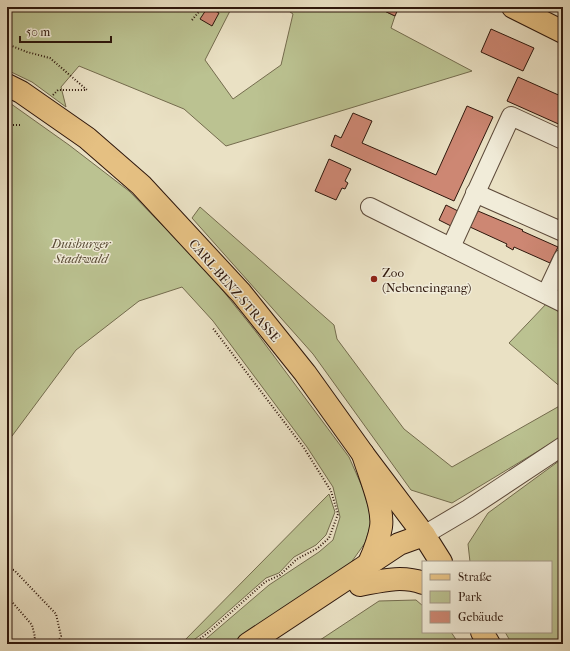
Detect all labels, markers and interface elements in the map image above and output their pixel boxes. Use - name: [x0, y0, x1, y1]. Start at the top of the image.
- scale bar: [20, 18, 111, 44]
- text: 50 m: [26, 25, 50, 39]
- park label: Duisburger Stadtwald: [50, 236, 112, 266]
- street label: CARL-BENZ-STRASSE: [186, 236, 283, 345]
- place label: Zoo (Nebeneingang): [382, 265, 471, 295]
- marker: Zoo (Nebeneingang): [369, 274, 379, 284]
- legend: [422, 561, 552, 633]
- text: Straße: [458, 570, 492, 584]
- text: Park: [458, 590, 483, 604]
- text: Gebäude: [458, 610, 503, 624]

